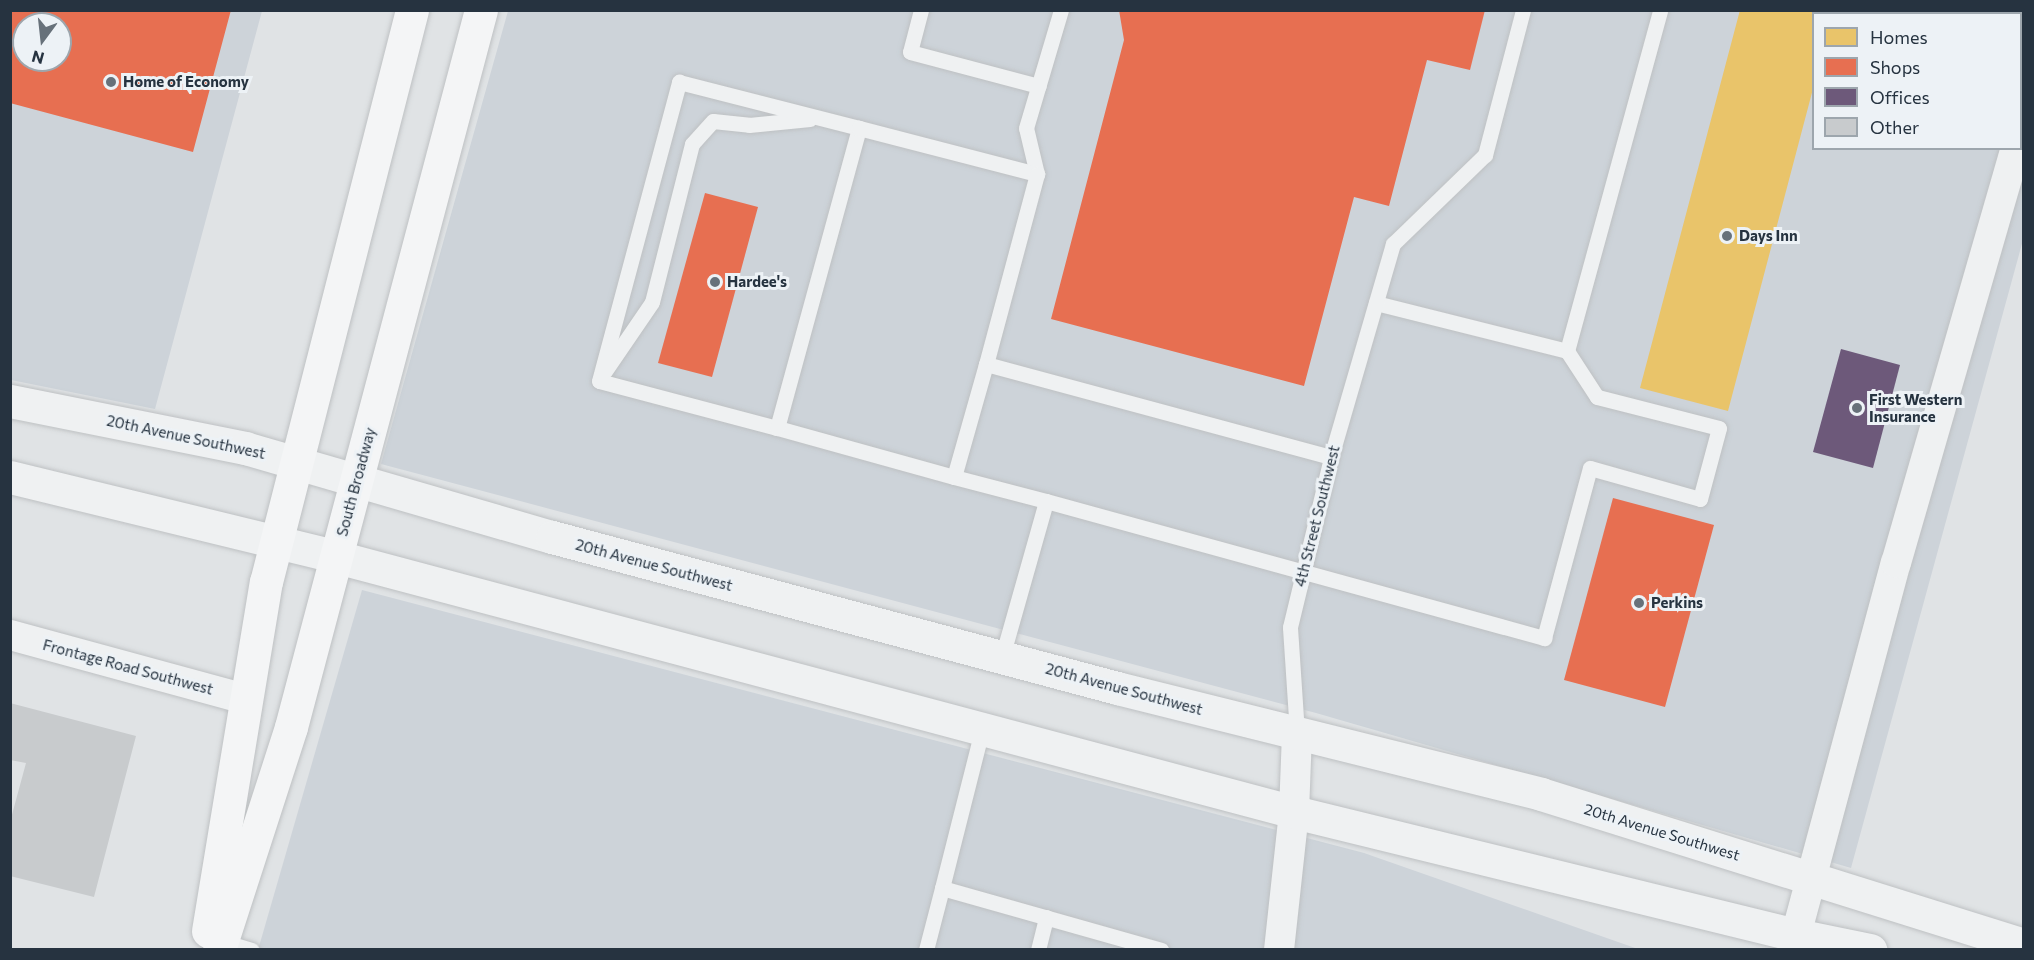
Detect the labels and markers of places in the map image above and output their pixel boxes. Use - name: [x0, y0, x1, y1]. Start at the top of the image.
- place label: Home of Economy: [123, 73, 249, 91]
- marker: Home of Economy: [104, 75, 118, 89]
- place label: Days Inn: [1739, 227, 1798, 245]
- marker: Days Inn: [1720, 229, 1734, 243]
- place label: Hardee's: [727, 273, 787, 291]
- marker: Hardee's: [708, 275, 722, 289]
- place label: First Western Insurance: [1869, 390, 1962, 425]
- marker: First Western Insurance: [1850, 401, 1864, 415]
- place label: Perkins: [1651, 594, 1703, 612]
- marker: Perkins: [1632, 596, 1646, 610]

